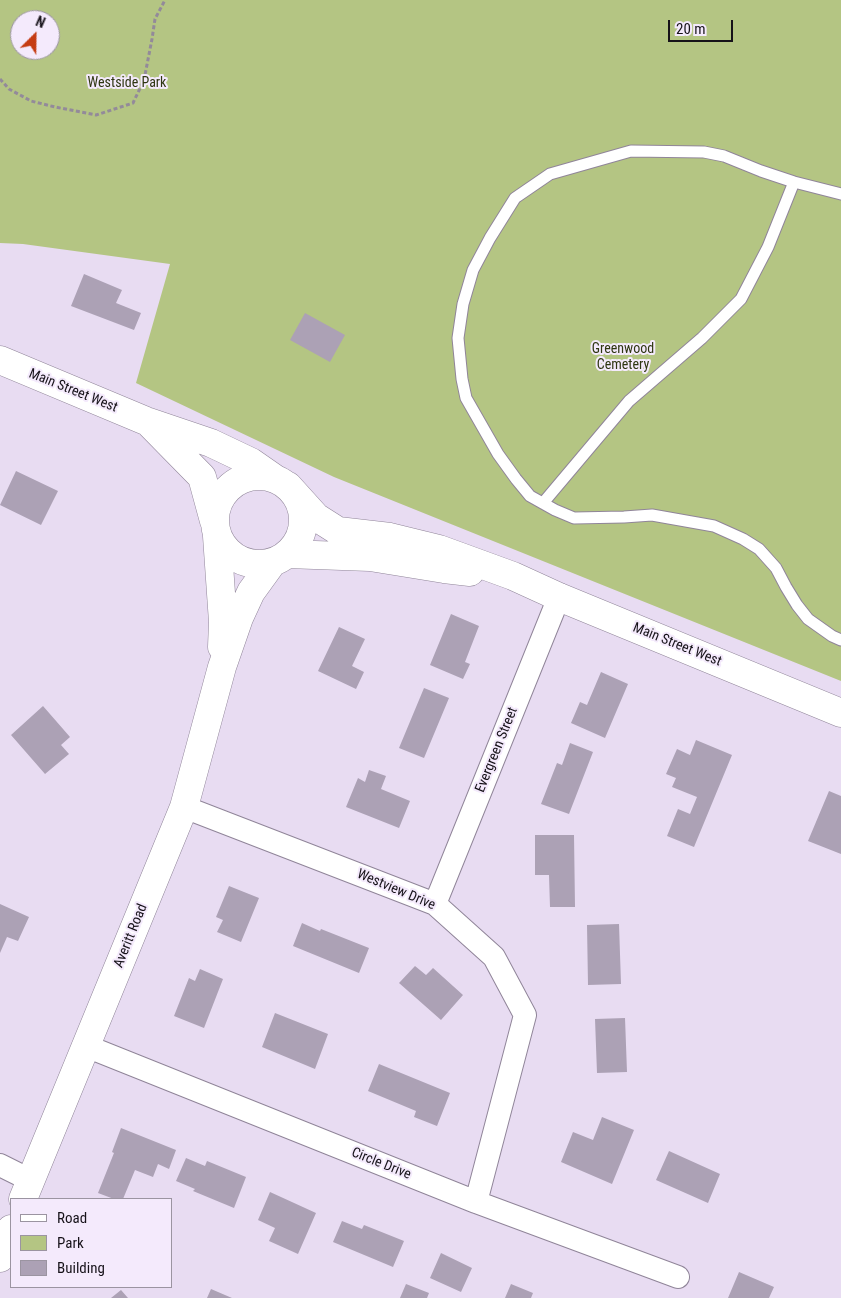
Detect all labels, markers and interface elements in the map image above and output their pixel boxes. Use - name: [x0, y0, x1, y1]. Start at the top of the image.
- north arrow: [10, 10, 60, 60]
- scale bar: [671, 10, 736, 42]
- text: N: [33, 13, 48, 31]
- text: 20 m: [676, 20, 706, 38]
- park label: Westside Park: [88, 75, 166, 91]
- park label: Greenwood Cemetery: [592, 341, 654, 374]
- street label: Main Street West: [26, 366, 120, 416]
- street label: Main Street West: [630, 620, 724, 670]
- street label: Evergreen Street: [472, 705, 522, 795]
- street label: Westview Drive: [354, 866, 438, 914]
- street label: Averitt Road: [111, 902, 151, 970]
- street label: Circle Drive: [349, 1144, 413, 1184]
- legend: [10, 1198, 172, 1288]
- text: Road: [57, 1209, 87, 1227]
- text: Park: [57, 1234, 84, 1252]
- text: Building: [57, 1259, 105, 1277]

